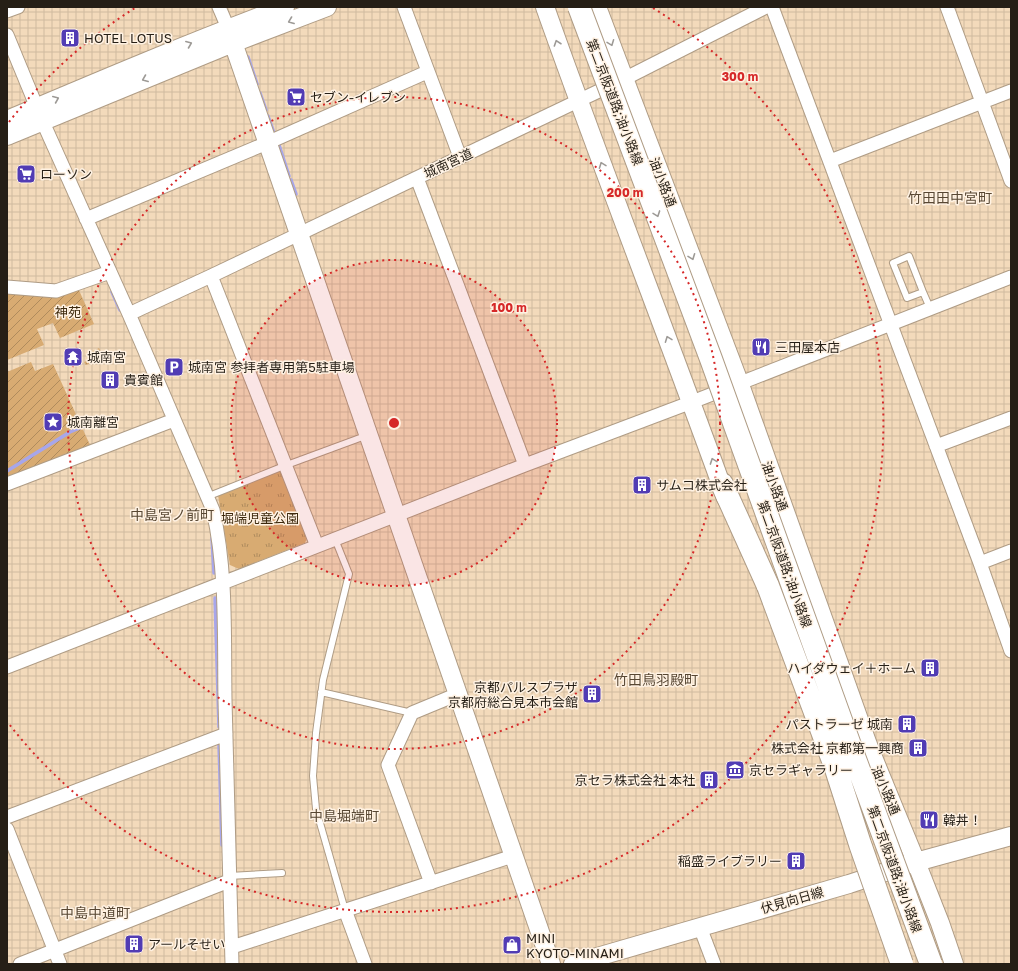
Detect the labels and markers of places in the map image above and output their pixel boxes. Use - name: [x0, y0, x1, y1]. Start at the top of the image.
- building icon: HOTEL LOTUS: [59, 27, 81, 49]
- place label: HOTEL LOTUS: [84, 30, 172, 46]
- supermarket icon: セブン-イレブン: [285, 86, 307, 108]
- place label: セブン-イレブン: [310, 89, 406, 105]
- supermarket icon: ローソン: [15, 163, 37, 185]
- place label: ローソン: [40, 166, 92, 182]
- restaurant icon: 三田屋本店: [750, 336, 772, 358]
- place label: 三田屋本店: [775, 339, 840, 355]
- temple icon: 城南宮: [62, 346, 84, 368]
- place label: 城南宮: [87, 349, 126, 365]
- parking icon: 城南宮 参拝者専用第5駐車場: [163, 356, 185, 378]
- place label: 城南宮 参拝者専用第5駐車場: [188, 359, 355, 375]
- building icon: 貴賓館: [99, 369, 121, 391]
- place label: 貴賓館: [124, 372, 163, 388]
- place icon: 城南離宮: [42, 411, 64, 433]
- place label: 城南離宮: [67, 414, 119, 430]
- centre of rings: [387, 416, 401, 430]
- building icon: サムコ株式会社: [631, 474, 653, 496]
- place label: サムコ株式会社: [656, 477, 747, 493]
- building icon: ハイダウェイ＋ホーム: [919, 657, 941, 679]
- place label: ハイダウェイ＋ホーム: [787, 660, 916, 676]
- place label: 京都パルスプラザ 京都府総合見本市会館: [448, 679, 578, 710]
- building icon: 京都パルスプラザ 京都府総合見本市会館: [581, 683, 603, 705]
- building icon: パストラーゼ 城南: [896, 713, 918, 735]
- place label: パストラーゼ 城南: [786, 716, 893, 732]
- building icon: 株式会社 京都第一興商: [907, 737, 929, 759]
- place label: 株式会社 京都第一興商: [771, 740, 904, 756]
- museum icon: 京セラギャラリー: [724, 759, 746, 781]
- place label: 京セラギャラリー: [749, 762, 853, 778]
- building icon: 京セラ株式会社 本社: [698, 769, 720, 791]
- place label: 京セラ株式会社 本社: [575, 772, 695, 788]
- restaurant icon: 韓丼！: [918, 809, 940, 831]
- place label: 韓丼！: [943, 812, 982, 828]
- building icon: 稲盛ライブラリー: [785, 850, 807, 872]
- place label: 稲盛ライブラリー: [678, 853, 782, 869]
- place label: MINI KYOTO-MINAMI: [526, 930, 624, 961]
- building icon: アールそせい: [123, 933, 145, 955]
- shop icon: MINI KYOTO-MINAMI: [501, 934, 523, 956]
- place label: アールそせい: [148, 936, 225, 952]

